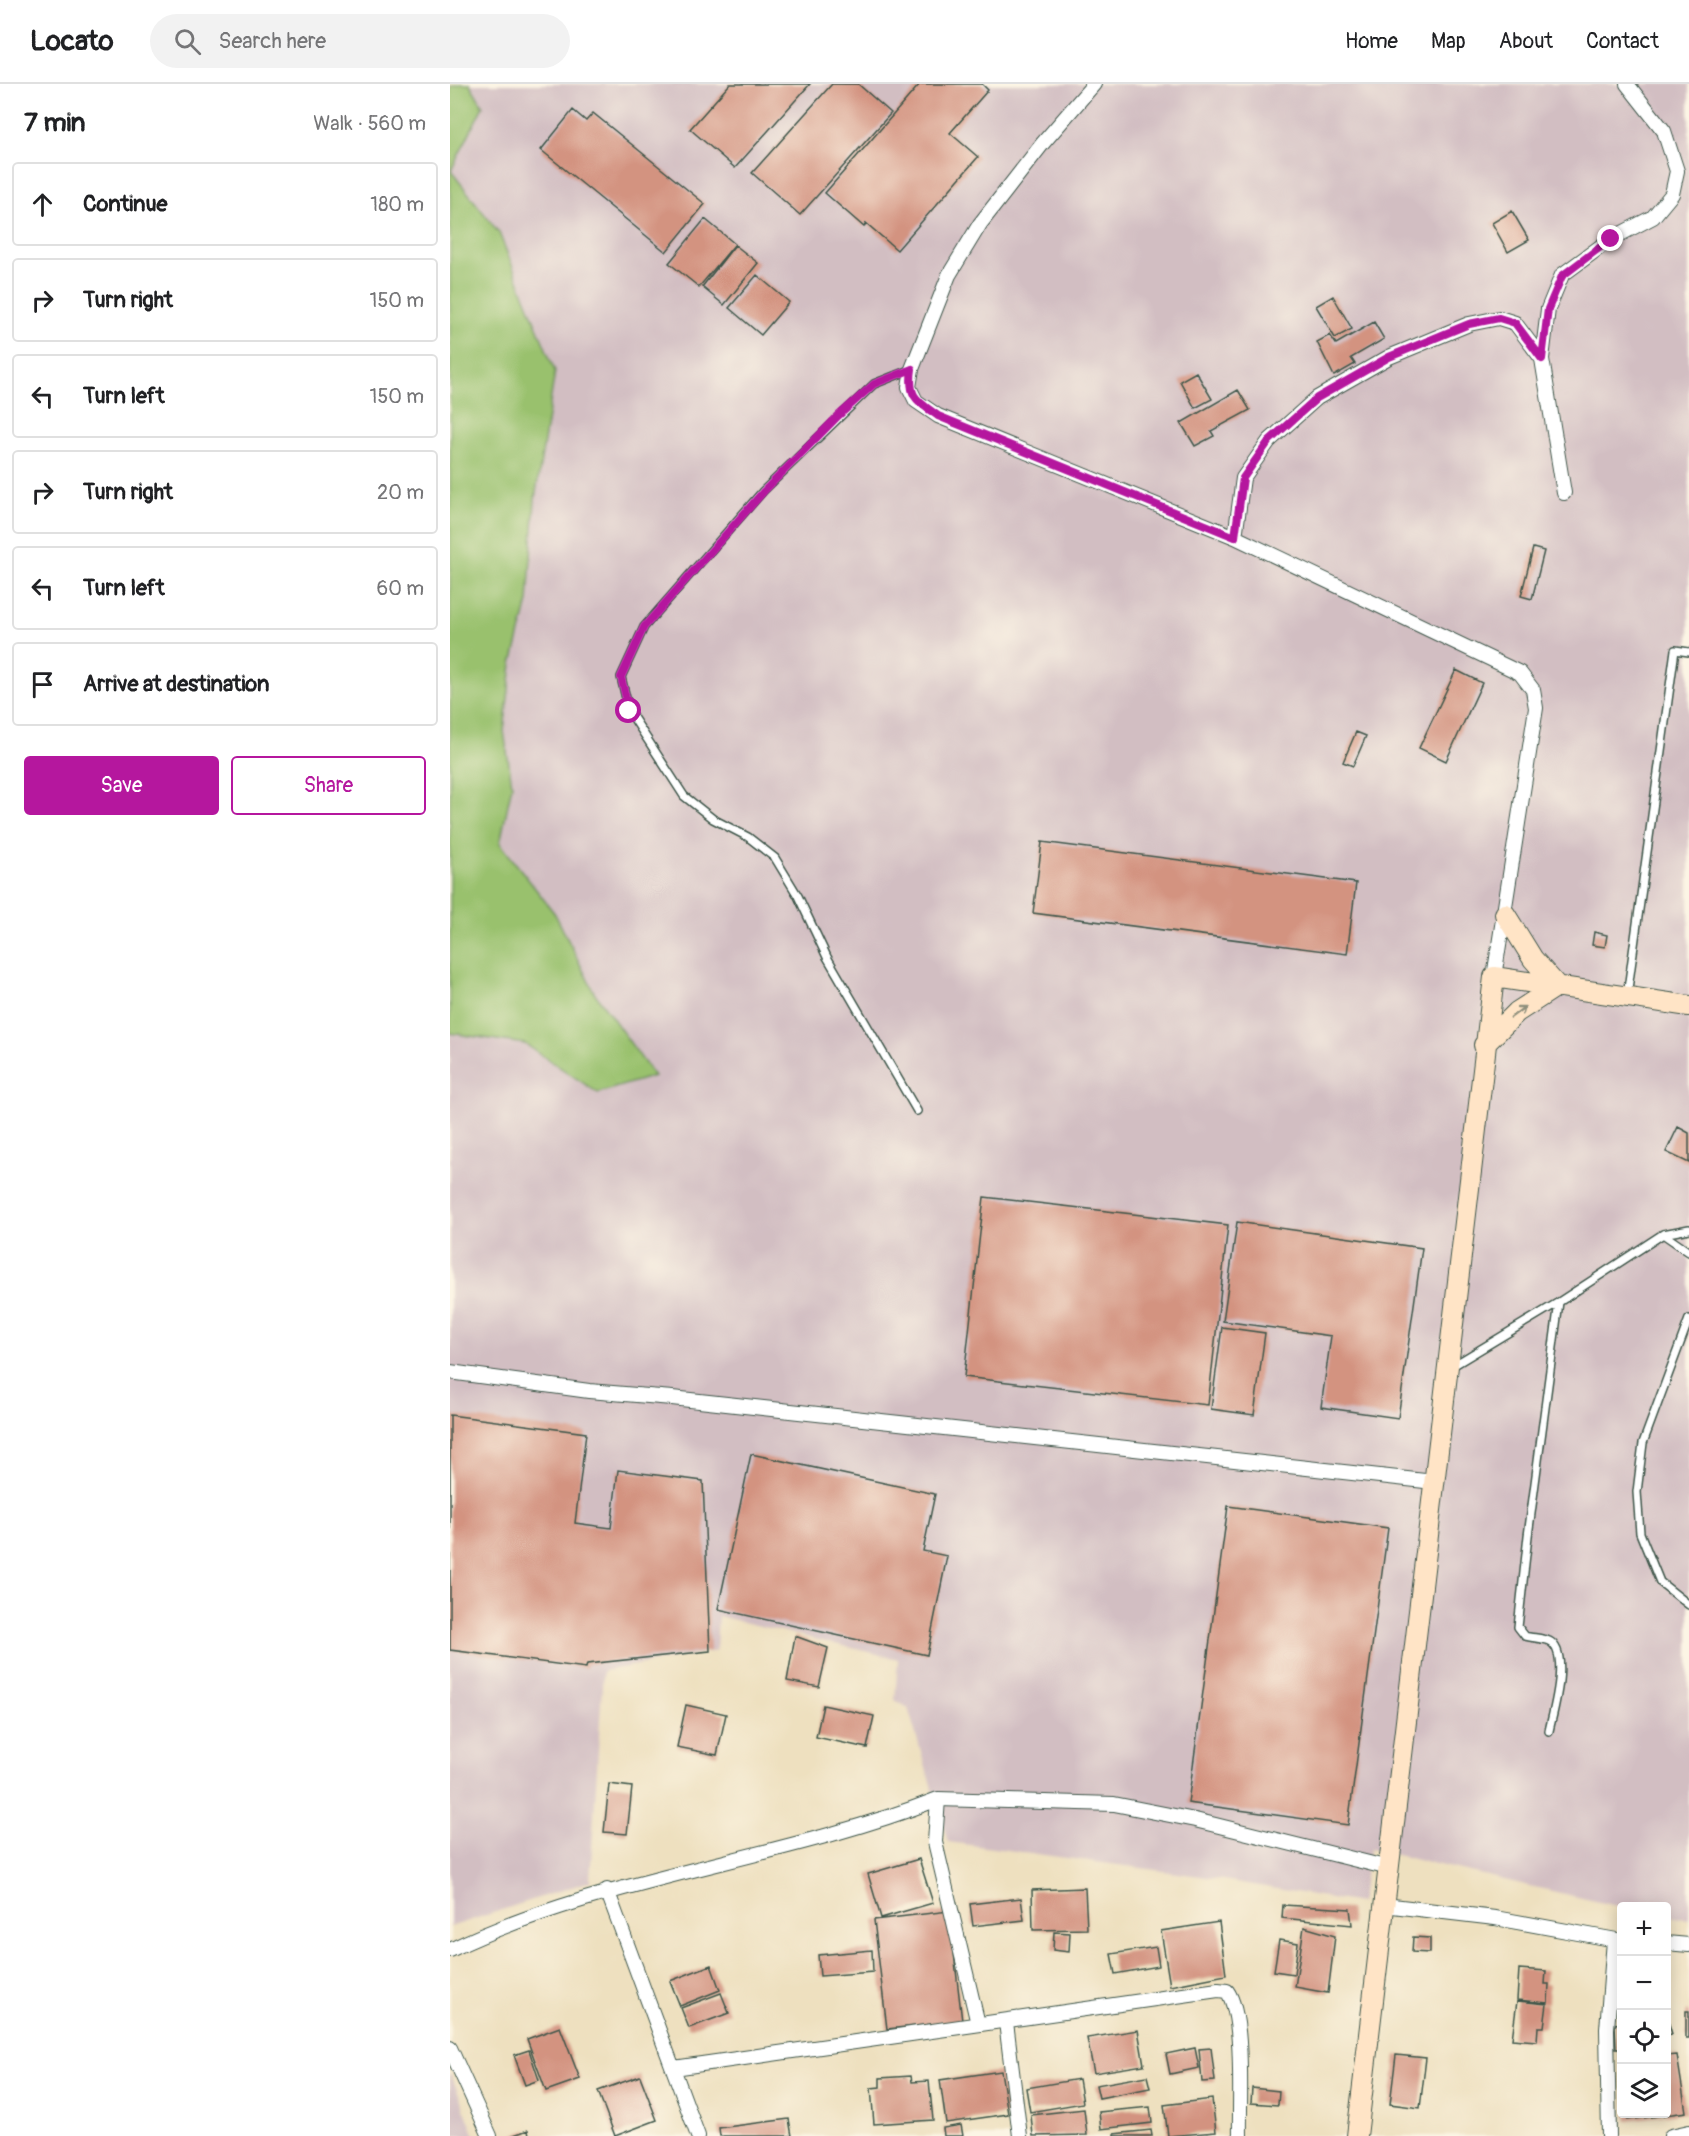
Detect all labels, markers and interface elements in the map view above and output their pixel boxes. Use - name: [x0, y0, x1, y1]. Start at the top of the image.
- search box: [150, 14, 570, 68]
- text: Locato: [30, 24, 114, 59]
- icon: search: [171, 25, 204, 58]
- text: Search here: [219, 27, 326, 55]
- text: Home: [1345, 28, 1398, 55]
- text: Map: [1431, 28, 1466, 55]
- text: About: [1499, 28, 1553, 55]
- text: Contact: [1586, 28, 1659, 55]
- text: 7 min: [24, 107, 86, 139]
- text: Walk · 560 m: [313, 111, 426, 136]
- icon: ahead: [26, 188, 59, 221]
- text: Continue: [83, 190, 167, 218]
- text: 180 m: [370, 192, 424, 217]
- route end: [1597, 225, 1623, 251]
- icon: right: [26, 284, 59, 317]
- text: Turn right: [83, 286, 173, 314]
- text: 150 m: [370, 288, 424, 313]
- icon: left: [26, 380, 59, 413]
- text: Turn left: [83, 382, 165, 410]
- text: 150 m: [370, 384, 424, 409]
- icon: right: [26, 476, 59, 509]
- text: Turn right: [83, 478, 173, 506]
- text: 20 m: [377, 480, 424, 505]
- icon: left: [26, 572, 59, 605]
- text: Turn left: [83, 574, 165, 602]
- text: 60 m: [377, 576, 424, 601]
- icon: arrive: [26, 668, 59, 701]
- text: Arrive at destination: [83, 670, 269, 698]
- route start: [615, 697, 641, 723]
- button: Save: [24, 756, 219, 815]
- button: Share: [231, 756, 426, 815]
- one-way arrow: [1509, 1006, 1525, 1018]
- map controls: [1617, 1902, 1671, 2118]
- button: +: [1617, 1902, 1671, 1956]
- button: −: [1617, 1956, 1671, 2010]
- button: locate: [1617, 2010, 1671, 2064]
- button: layers: [1617, 2064, 1671, 2118]

